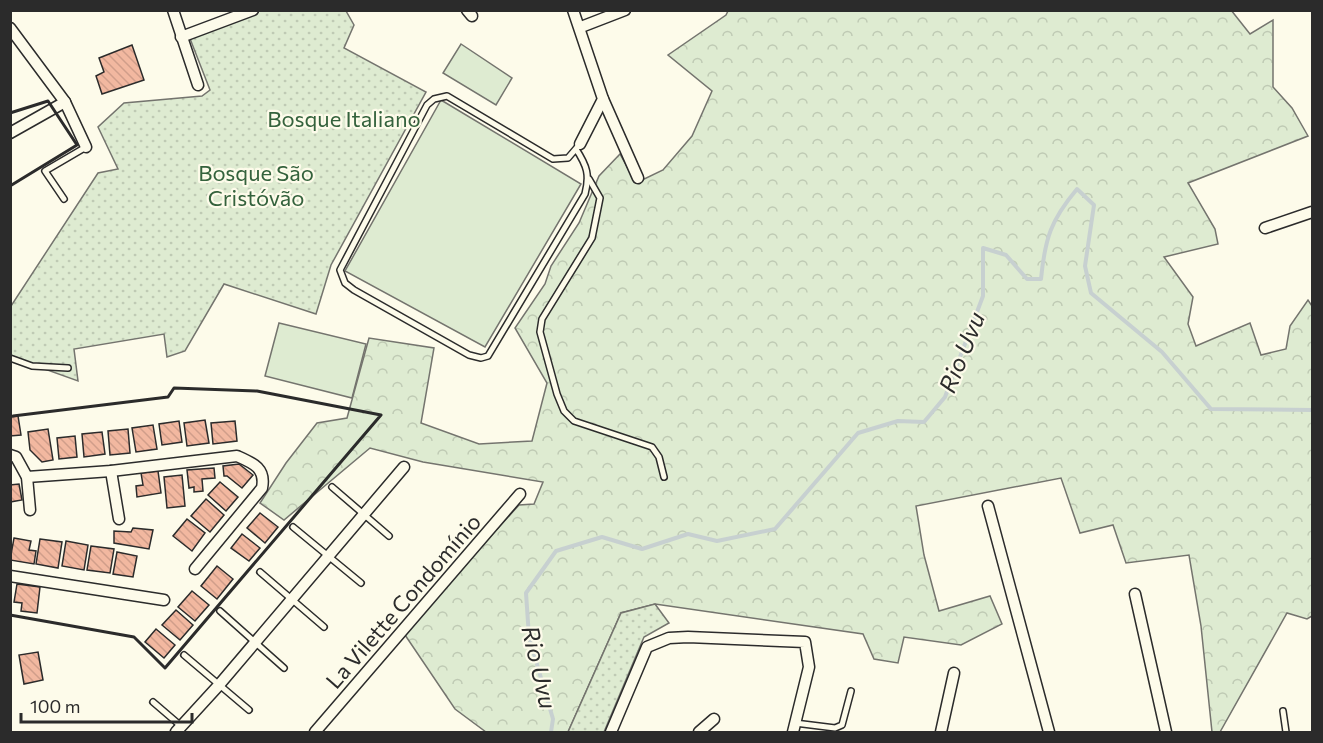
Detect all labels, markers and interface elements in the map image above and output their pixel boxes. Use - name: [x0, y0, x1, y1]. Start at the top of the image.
- park label: Bosque Italiano: [267, 105, 421, 132]
- park label: Bosque São Cristóvão: [198, 159, 314, 211]
- water label: Rio Uvu: [932, 307, 990, 397]
- street label: La Vilette Condomínio: [320, 508, 486, 694]
- water label: Rio Uvu: [516, 623, 564, 711]
- scale bar: [21, 686, 192, 724]
- text: 100 m: [30, 695, 80, 717]

